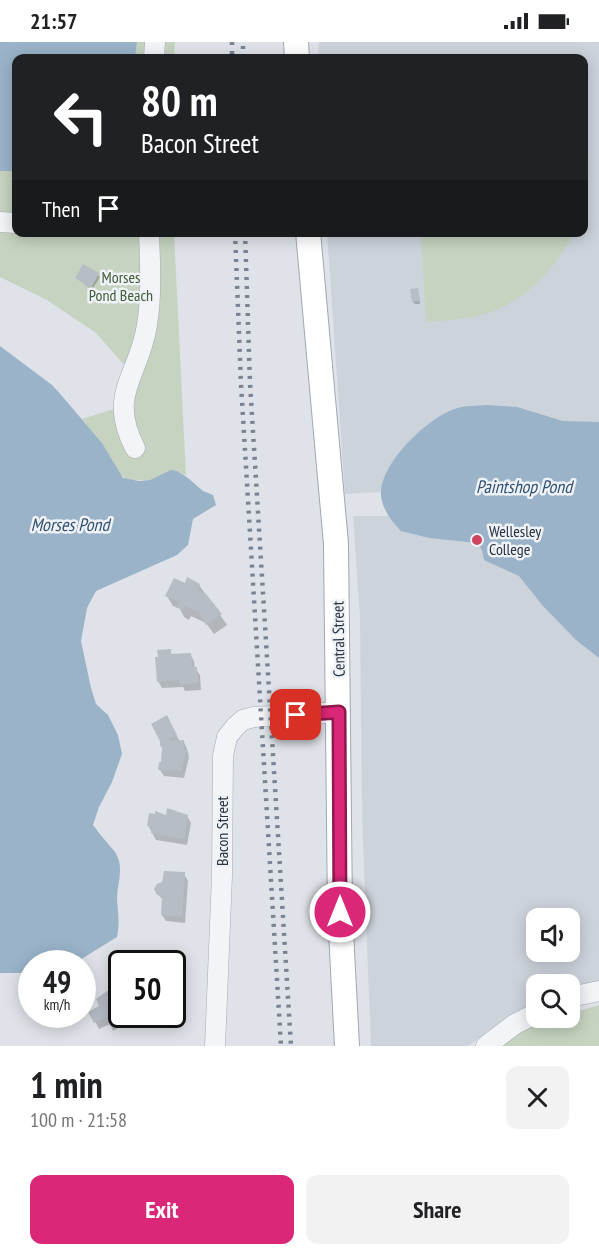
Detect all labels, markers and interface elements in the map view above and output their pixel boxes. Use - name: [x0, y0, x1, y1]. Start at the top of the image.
- text: 21:57: [30, 7, 78, 35]
- text: 80 m: [141, 73, 218, 128]
- icon: left: [42, 78, 120, 156]
- text: Bacon Street: [141, 126, 259, 160]
- icon: arrive: [92, 192, 125, 225]
- text: Then: [42, 195, 80, 223]
- park label: Morses Pond Beach: [89, 267, 153, 305]
- water label: Paintshop Pond: [476, 475, 574, 498]
- water label: Morses Pond: [31, 513, 112, 536]
- place label: Wellesley College: [489, 521, 541, 559]
- marker: Wellesley College: [470, 533, 484, 547]
- street label: Central Street: [327, 600, 349, 677]
- pin: [270, 689, 321, 740]
- icon: arrive: [279, 698, 312, 731]
- street label: Bacon Street: [212, 795, 232, 866]
- position arrow: [308, 880, 372, 944]
- map controls: [526, 908, 580, 1028]
- button: sound: [526, 908, 580, 962]
- speed limit sign: 50: [108, 950, 186, 1028]
- text: 49: [43, 962, 71, 1001]
- button: search: [526, 974, 580, 1028]
- text: km/h: [44, 995, 70, 1014]
- text: 1 min: [30, 1061, 103, 1108]
- button: close: [506, 1066, 569, 1129]
- text: 100 m · 21:58: [30, 1107, 127, 1133]
- button: Exit: [30, 1175, 294, 1244]
- button: Share: [306, 1175, 569, 1244]

